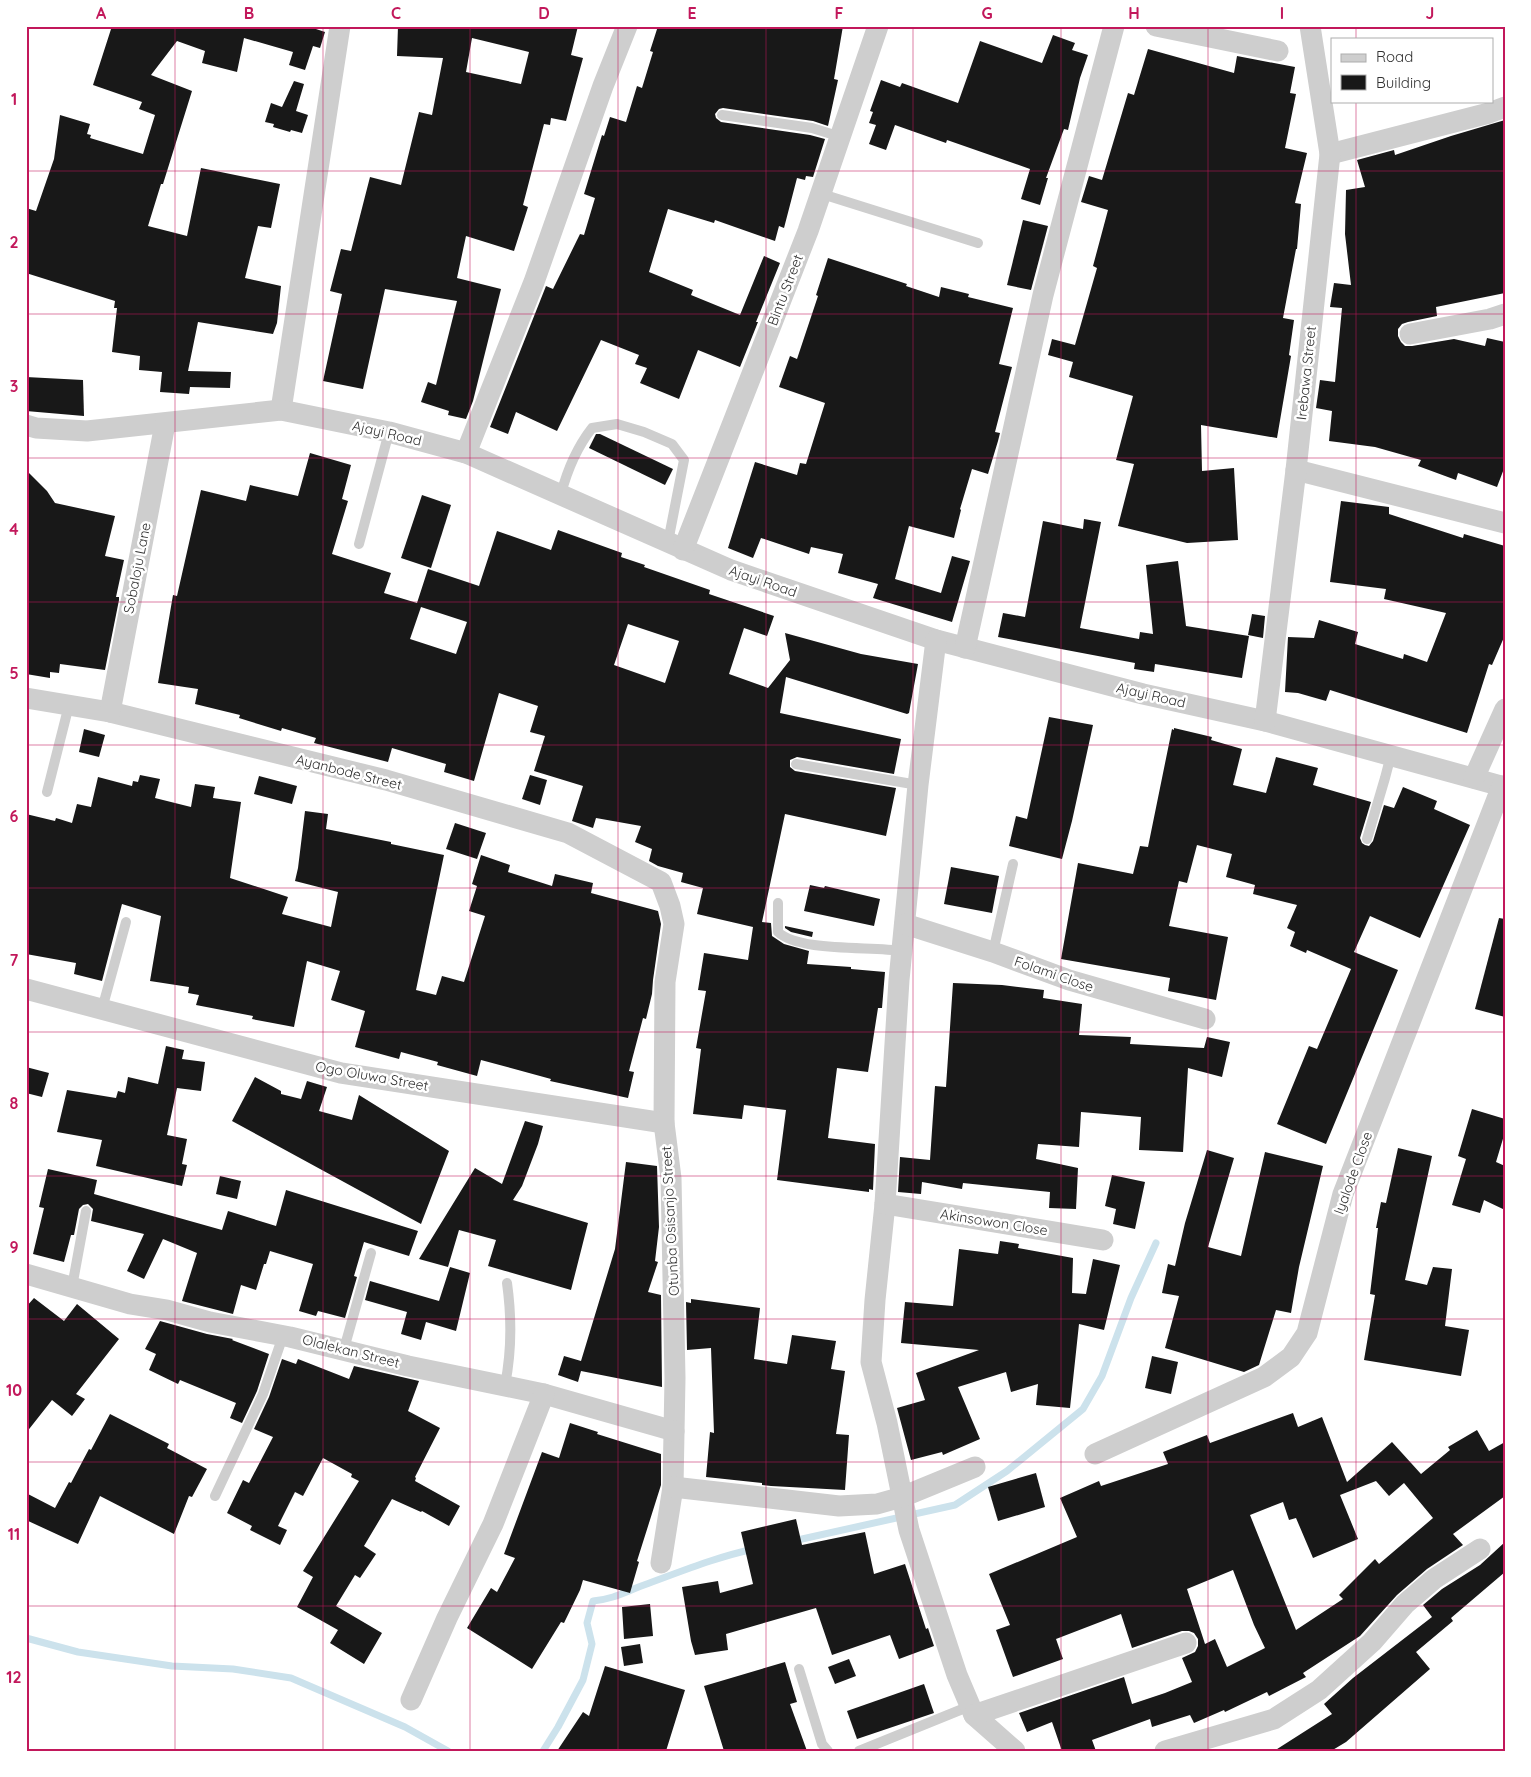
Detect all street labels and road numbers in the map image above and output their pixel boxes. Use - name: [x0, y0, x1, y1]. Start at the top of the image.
- street label: Bintu Street: [763, 252, 807, 328]
- street label: Irebawa Street: [1292, 325, 1320, 421]
- street label: Ajayi Road: [350, 416, 424, 450]
- street label: Sobaloju Lane: [119, 521, 155, 615]
- street label: Ajayi Road: [727, 561, 799, 601]
- street label: Ajayi Road: [1114, 678, 1188, 712]
- street label: Ayanbode Street: [294, 750, 404, 794]
- street label: Folami Close: [1012, 952, 1096, 996]
- street label: Ogo Oluwa Street: [314, 1057, 430, 1095]
- street label: Iyalode Close: [1330, 1129, 1376, 1217]
- street label: Otunba Osisanjo Street: [657, 1145, 683, 1296]
- street label: Akinsowon Close: [939, 1205, 1049, 1239]
- street label: Olalekan Street: [301, 1330, 402, 1372]

